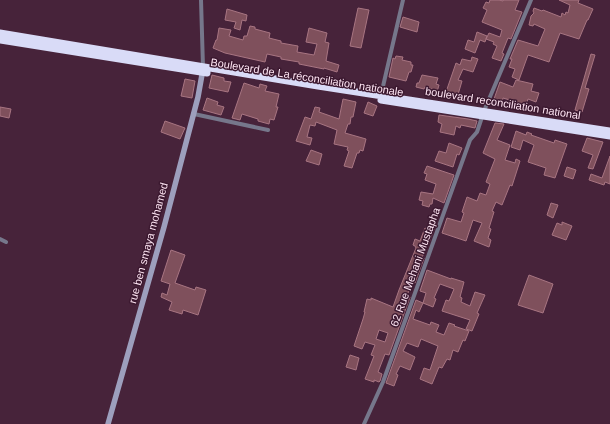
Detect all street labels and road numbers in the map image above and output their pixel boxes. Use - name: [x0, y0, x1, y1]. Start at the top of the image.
- street label: Boulevard de La réconciliation nationale: [210, 56, 404, 98]
- street label: boulevard reconciliation national: [424, 85, 582, 121]
- street label: rue ben smaya mohamed: [126, 181, 170, 305]
- street label: 62 Rue Mehani Mustapha: [388, 205, 442, 328]

